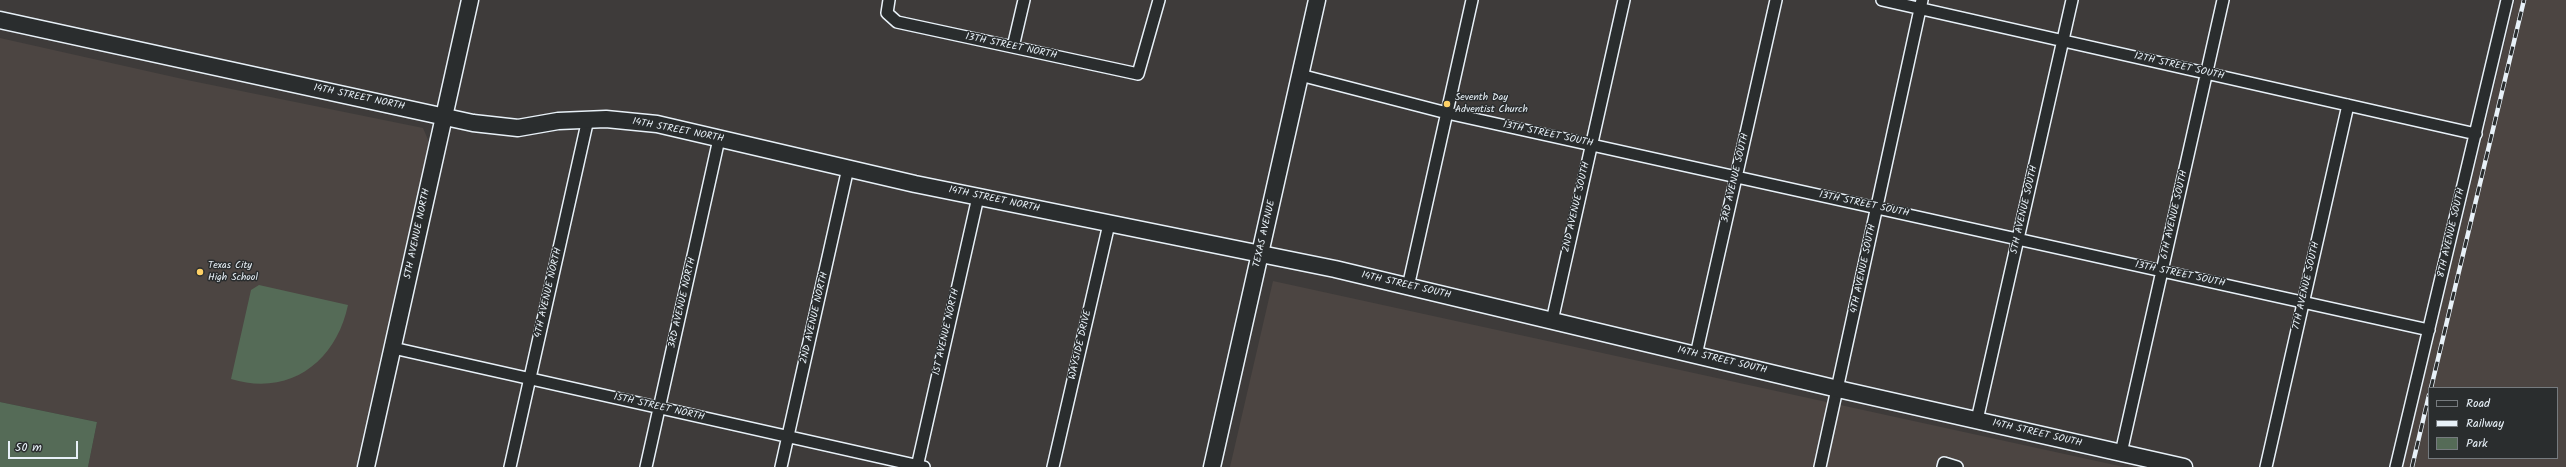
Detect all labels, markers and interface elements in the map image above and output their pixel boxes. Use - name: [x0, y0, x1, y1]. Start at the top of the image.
- street label: 13TH STREET NORTH: [964, 31, 1058, 63]
- street label: 12TH STREET SOUTH: [2133, 51, 2225, 83]
- street label: 14TH STREET NORTH: [312, 82, 406, 114]
- place label: Seventh Day Adventist Church: [1455, 92, 1528, 116]
- marker: Seventh Day Adventist Church: [1442, 99, 1452, 109]
- street label: 14TH STREET NORTH: [631, 116, 725, 146]
- street label: 13TH STREET SOUTH: [1502, 120, 1594, 150]
- street label: 3RD AVENUE SOUTH: [1720, 132, 1752, 224]
- street label: 2ND AVENUE SOUTH: [1561, 161, 1593, 253]
- street label: 5TH AVENUE SOUTH: [2009, 164, 2041, 256]
- street label: 6TH AVENUE SOUTH: [2159, 169, 2191, 261]
- street label: 14TH STREET NORTH: [947, 184, 1041, 216]
- street label: 8TH AVENUE SOUTH: [2436, 187, 2468, 279]
- street label: 5TH AVENUE NORTH: [403, 188, 433, 280]
- street label: 13TH STREET SOUTH: [1818, 190, 1910, 220]
- street label: TEXAS AVENUE: [1251, 199, 1279, 269]
- street label: 4TH AVENUE SOUTH: [1849, 223, 1879, 315]
- street label: 7TH AVENUE SOUTH: [2291, 241, 2323, 331]
- street label: 4TH AVENUE NORTH: [533, 247, 565, 339]
- street label: 3RD AVENUE NORTH: [667, 257, 699, 349]
- place label: Texas City High School: [208, 260, 258, 284]
- street label: 13TH STREET SOUTH: [2134, 260, 2226, 290]
- marker: Texas City High School: [195, 267, 205, 277]
- street label: 14TH STREET SOUTH: [1360, 270, 1452, 302]
- street label: 2ND AVENUE NORTH: [799, 271, 831, 365]
- street label: 1ST AVENUE NORTH: [931, 288, 963, 376]
- street label: WAYSIDE DRIVE: [1067, 309, 1095, 381]
- street label: 14TH STREET SOUTH: [1676, 345, 1768, 377]
- legend: [2428, 387, 2558, 459]
- street label: 15TH STREET NORTH: [612, 392, 706, 424]
- text: Road: [2466, 394, 2490, 413]
- text: Railway: [2466, 414, 2504, 433]
- street label: 14TH STREET SOUTH: [1991, 418, 2083, 450]
- scale bar: [10, 433, 80, 459]
- text: Park: [2466, 434, 2488, 453]
- text: 50 m: [15, 438, 42, 457]

